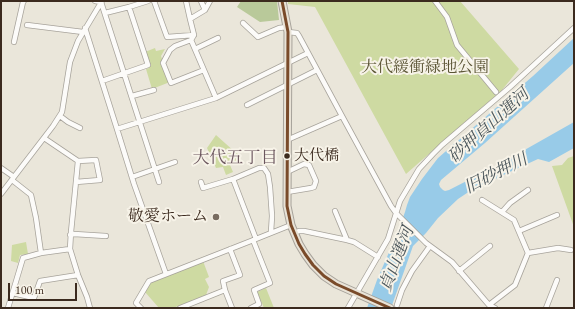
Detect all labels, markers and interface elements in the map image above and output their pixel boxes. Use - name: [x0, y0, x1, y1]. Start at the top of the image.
- park label: 大代緩衝緑地公園: [361, 58, 489, 78]
- water label: 砂押貞山運河: [444, 84, 534, 168]
- place label: 大代橋: [294, 147, 339, 165]
- district label: 大代五丁目: [193, 148, 277, 168]
- water label: 旧砂押川: [461, 149, 531, 199]
- marker: 大代橋: [282, 151, 292, 161]
- place label: 敬愛ホーム: [128, 207, 208, 227]
- marker: 敬愛ホーム: [211, 212, 221, 222]
- water label: 貞山運河: [375, 224, 419, 294]
- scale bar: [10, 275, 79, 301]
- text: 100 m: [15, 282, 44, 298]

